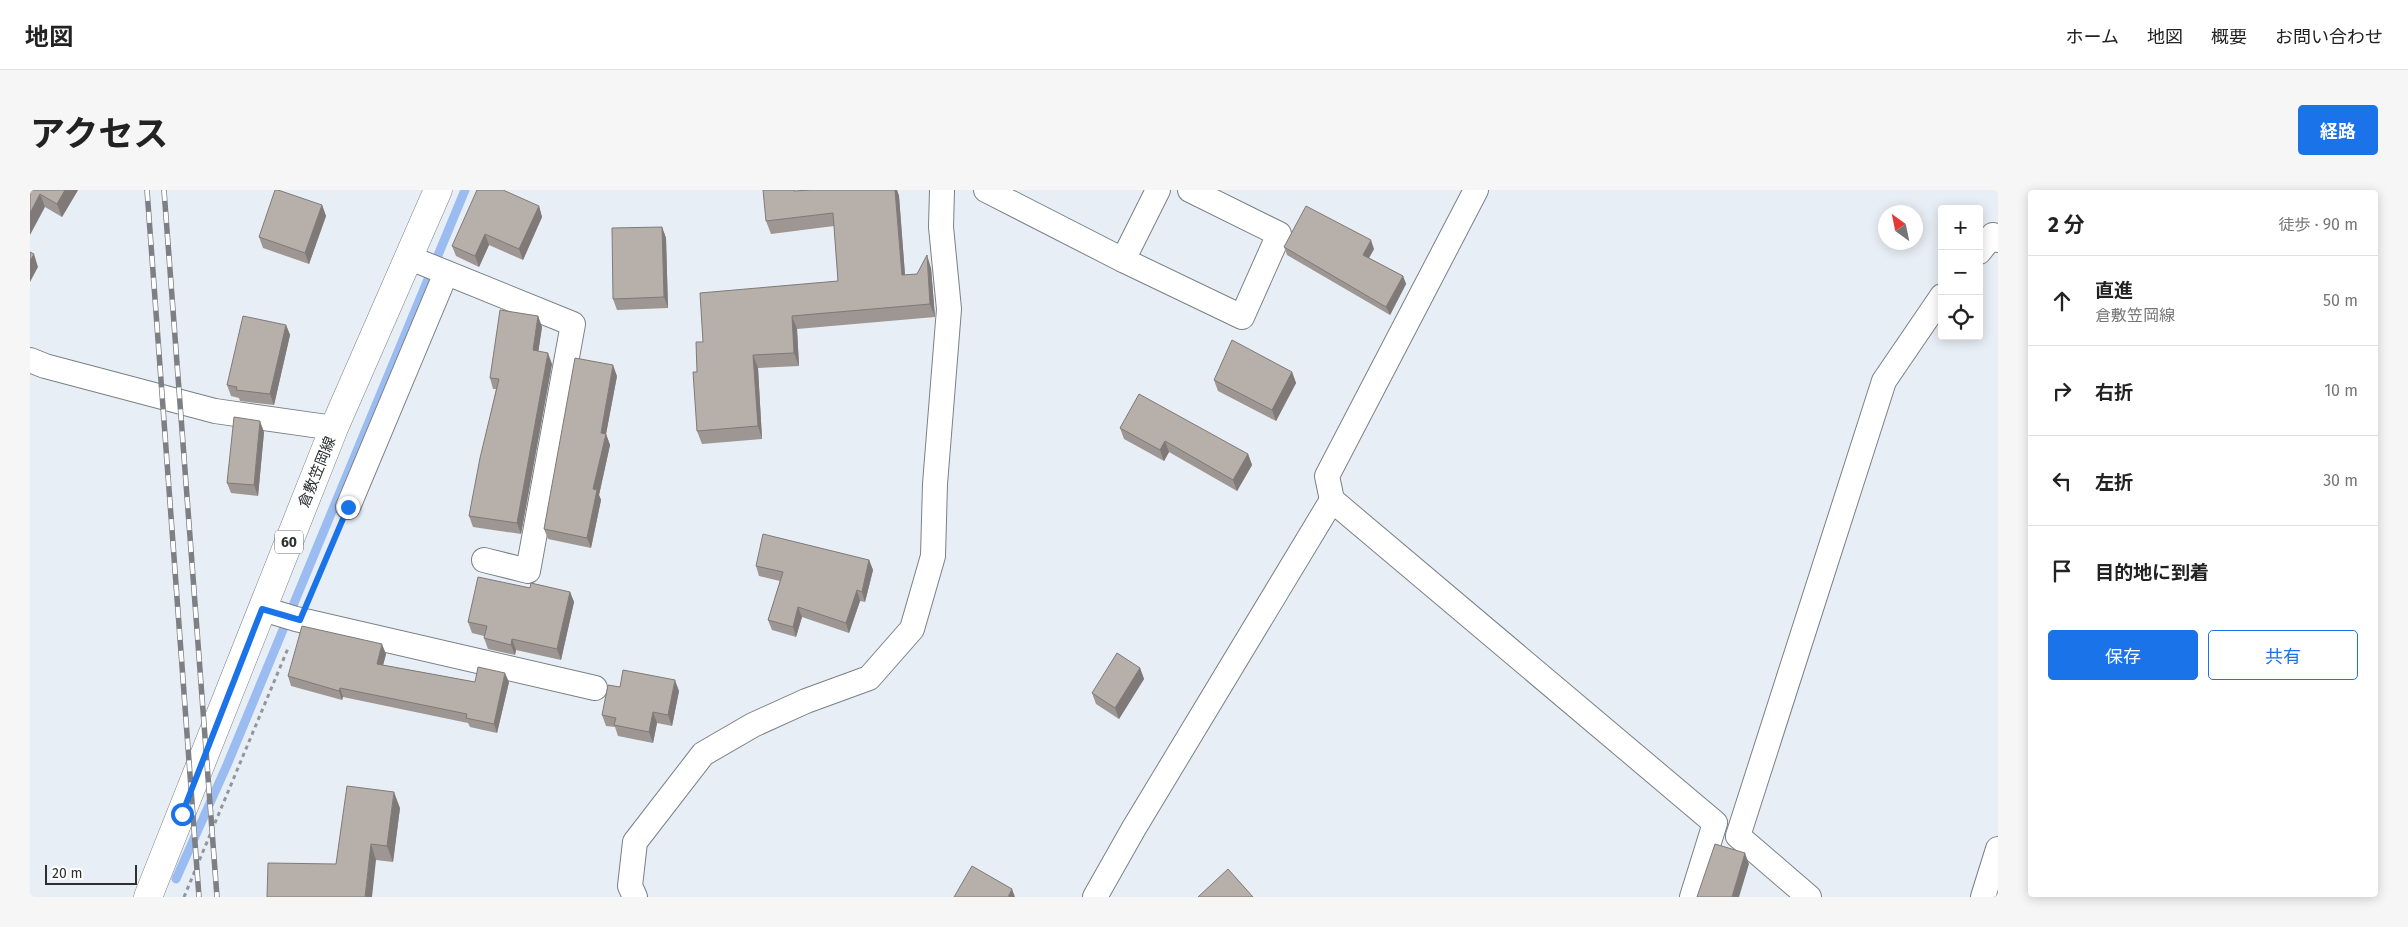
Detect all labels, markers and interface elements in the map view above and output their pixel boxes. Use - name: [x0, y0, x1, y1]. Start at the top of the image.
- text: 地図: [25, 23, 73, 51]
- text: ホーム: [2066, 26, 2119, 48]
- text: 地図: [2147, 26, 2183, 48]
- text: 概要: [2211, 26, 2247, 48]
- text: お問い合わせ: [2275, 26, 2383, 48]
- button: 経路: [2298, 105, 2378, 155]
- text: アクセス: [30, 113, 168, 155]
- north arrow: [1878, 205, 1923, 250]
- map controls: [1938, 205, 1983, 340]
- button: +: [1938, 205, 1983, 250]
- text: 2 分: [2048, 212, 2085, 238]
- text: 徒歩 · 90 m: [2278, 215, 2358, 234]
- button: −: [1938, 250, 1983, 295]
- text: 直進: [2095, 279, 2133, 302]
- icon: ahead: [2048, 287, 2076, 315]
- text: 50 m: [2323, 291, 2358, 310]
- button: locate: [1938, 295, 1983, 340]
- text: 倉敷笠岡線: [2095, 306, 2175, 325]
- icon: right: [2048, 377, 2076, 405]
- text: 右折: [2095, 381, 2133, 404]
- text: 10 m: [2324, 381, 2358, 400]
- street label: 倉敷笠岡線: [295, 434, 339, 510]
- icon: left: [2048, 467, 2076, 495]
- text: 左折: [2095, 471, 2133, 494]
- text: 30 m: [2323, 471, 2358, 490]
- route end: [337, 496, 360, 519]
- road number: 60: [275, 531, 303, 554]
- icon: arrive: [2048, 557, 2076, 585]
- text: 目的地に到着: [2095, 561, 2209, 584]
- button: 保存: [2048, 630, 2198, 680]
- button: 共有: [2208, 630, 2358, 680]
- route start: [171, 803, 194, 826]
- scale bar: [45, 862, 138, 885]
- text: 20 m: [52, 865, 82, 882]

